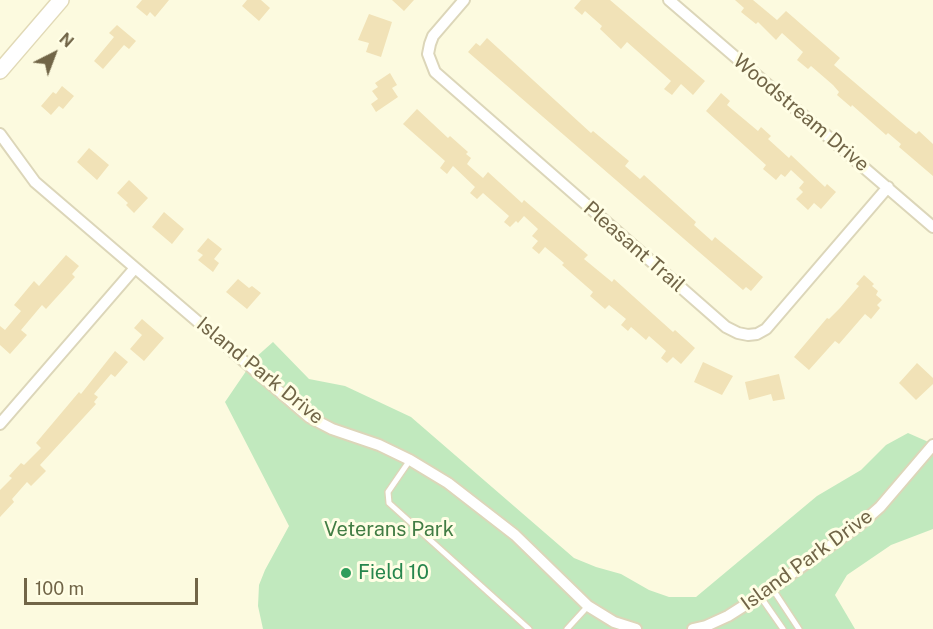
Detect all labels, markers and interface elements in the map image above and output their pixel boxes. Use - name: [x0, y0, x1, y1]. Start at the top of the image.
- north arrow: [24, 24, 84, 84]
- text: N: [55, 29, 77, 51]
- street label: Woodstream Drive: [728, 49, 874, 177]
- street label: Pleasant Trail: [578, 197, 690, 297]
- street label: Island Park Drive: [192, 312, 328, 430]
- street label: Island Park Drive: [737, 504, 877, 616]
- park label: Veterans Park: [324, 518, 454, 542]
- place label: Field 10: [358, 561, 429, 585]
- scale bar: [27, 566, 201, 604]
- marker: Field 10: [339, 566, 353, 580]
- text: 100 m: [35, 578, 84, 599]

